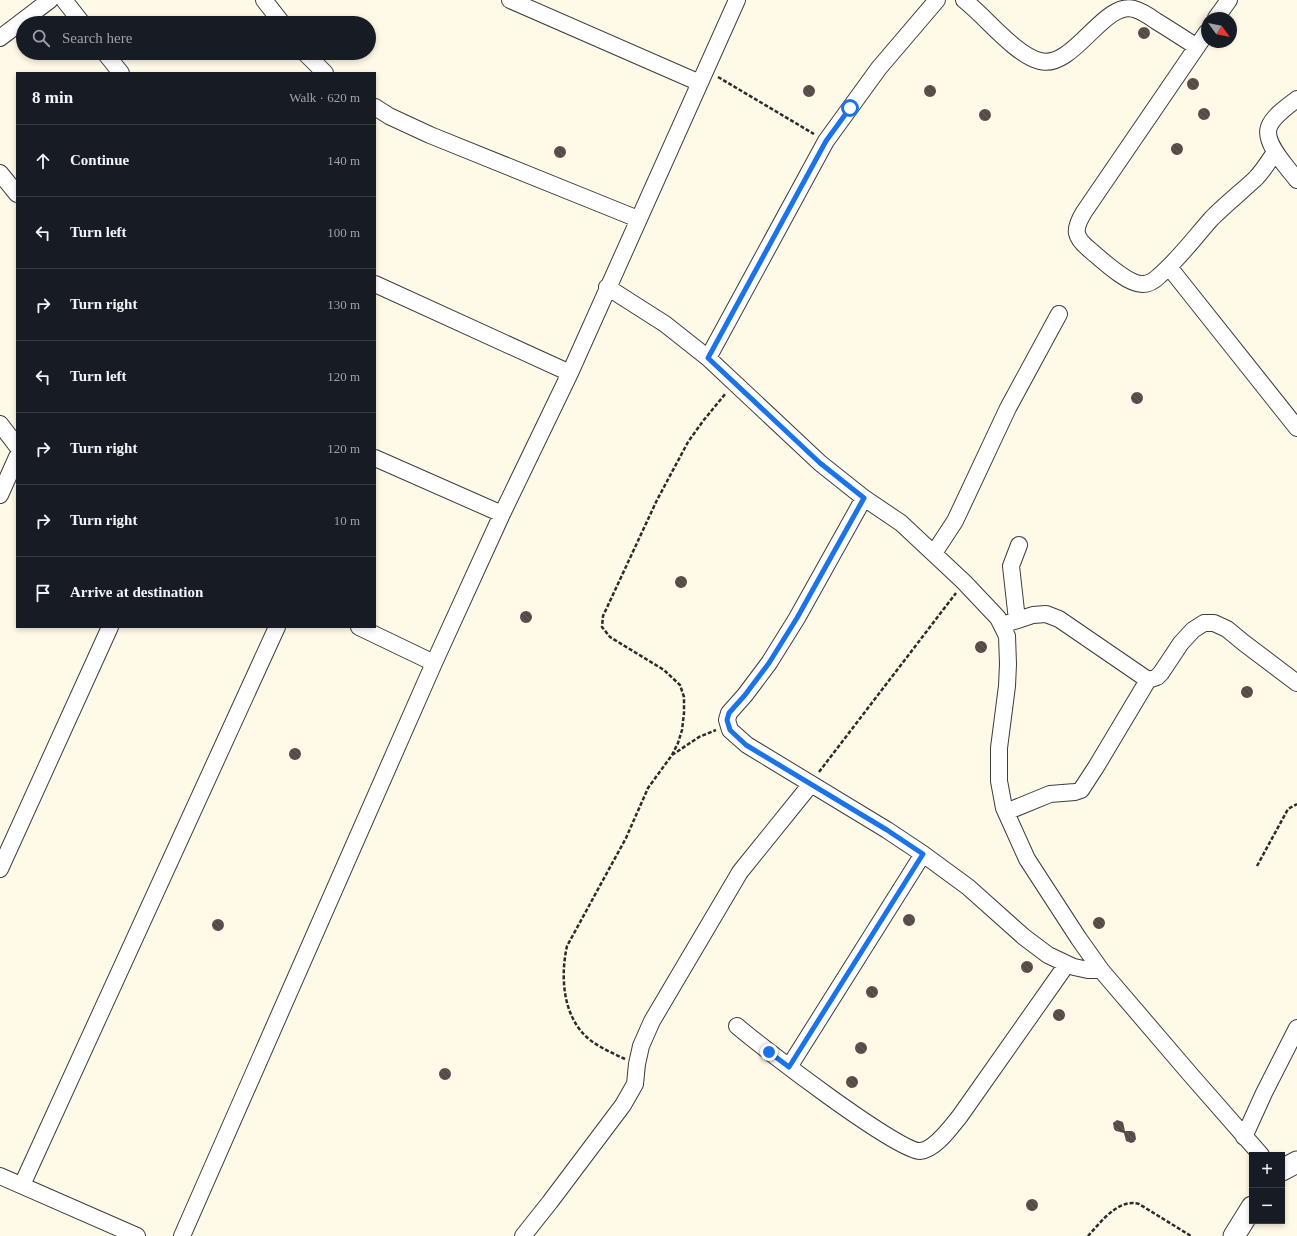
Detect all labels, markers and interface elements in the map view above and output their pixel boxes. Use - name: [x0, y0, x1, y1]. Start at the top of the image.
- north arrow: [1201, 12, 1237, 48]
- search box: [16, 16, 376, 60]
- icon: search: [30, 27, 52, 49]
- text: Search here: [62, 30, 132, 46]
- text: 8 min: [32, 88, 73, 107]
- text: Walk · 620 m: [289, 90, 360, 105]
- route start: [841, 99, 859, 117]
- icon: ahead: [32, 150, 54, 172]
- text: Continue: [70, 152, 129, 168]
- text: 140 m: [327, 153, 360, 168]
- icon: left: [32, 222, 54, 244]
- text: Turn left: [70, 224, 127, 240]
- text: 100 m: [327, 225, 360, 240]
- icon: right: [32, 294, 54, 316]
- text: Turn right: [70, 296, 137, 312]
- text: 130 m: [327, 297, 360, 312]
- icon: left: [32, 366, 54, 388]
- text: Turn left: [70, 368, 127, 384]
- text: 120 m: [327, 369, 360, 384]
- icon: right: [32, 438, 54, 460]
- text: Turn right: [70, 440, 137, 456]
- text: 120 m: [327, 441, 360, 456]
- icon: right: [32, 510, 54, 532]
- text: Turn right: [70, 512, 137, 528]
- text: 10 m: [334, 513, 360, 528]
- icon: arrive: [32, 582, 54, 604]
- text: Arrive at destination: [70, 584, 203, 600]
- route end: [760, 1043, 778, 1061]
- map controls: [1249, 1152, 1285, 1224]
- button: +: [1249, 1152, 1285, 1188]
- button: −: [1249, 1188, 1285, 1224]

